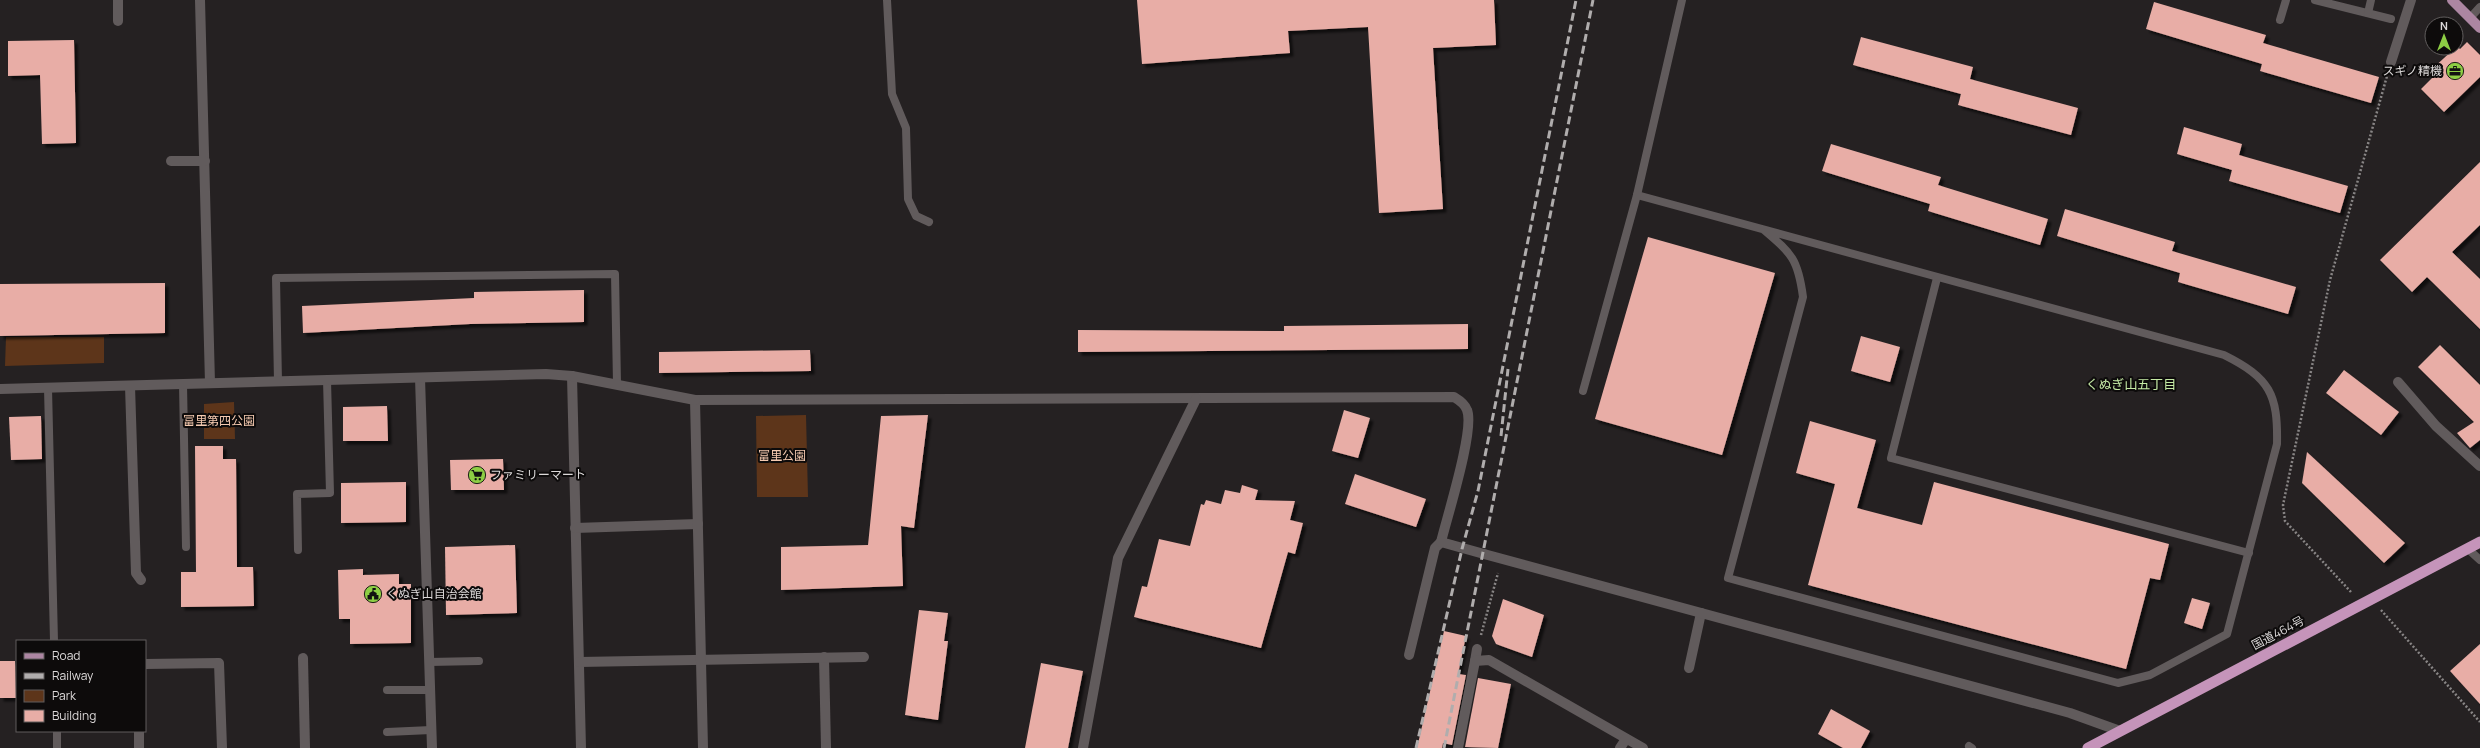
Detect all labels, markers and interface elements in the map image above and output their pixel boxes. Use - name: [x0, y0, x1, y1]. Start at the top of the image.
- north arrow: [2424, 16, 2464, 56]
- text: N: [2440, 18, 2448, 33]
- office icon: スギノ精機: [2445, 61, 2465, 81]
- place label: スギノ精機: [2382, 62, 2442, 79]
- district label: くぬぎ山五丁目: [2086, 375, 2176, 393]
- park label: 富里第四公園: [183, 412, 255, 429]
- park label: 富里公園: [758, 447, 806, 464]
- supermarket icon: ファミリーマート: [467, 465, 487, 485]
- place label: ファミリーマート: [490, 466, 586, 483]
- public building icon: くぬぎ山自治会館: [363, 584, 383, 604]
- place label: くぬぎ山自治会館: [386, 585, 482, 602]
- street label: 国道464号: [2248, 612, 2307, 654]
- legend: [16, 640, 146, 732]
- text: Road: [52, 647, 80, 664]
- text: Railway: [52, 667, 94, 684]
- text: Park: [52, 687, 77, 704]
- text: Building: [52, 707, 96, 724]

